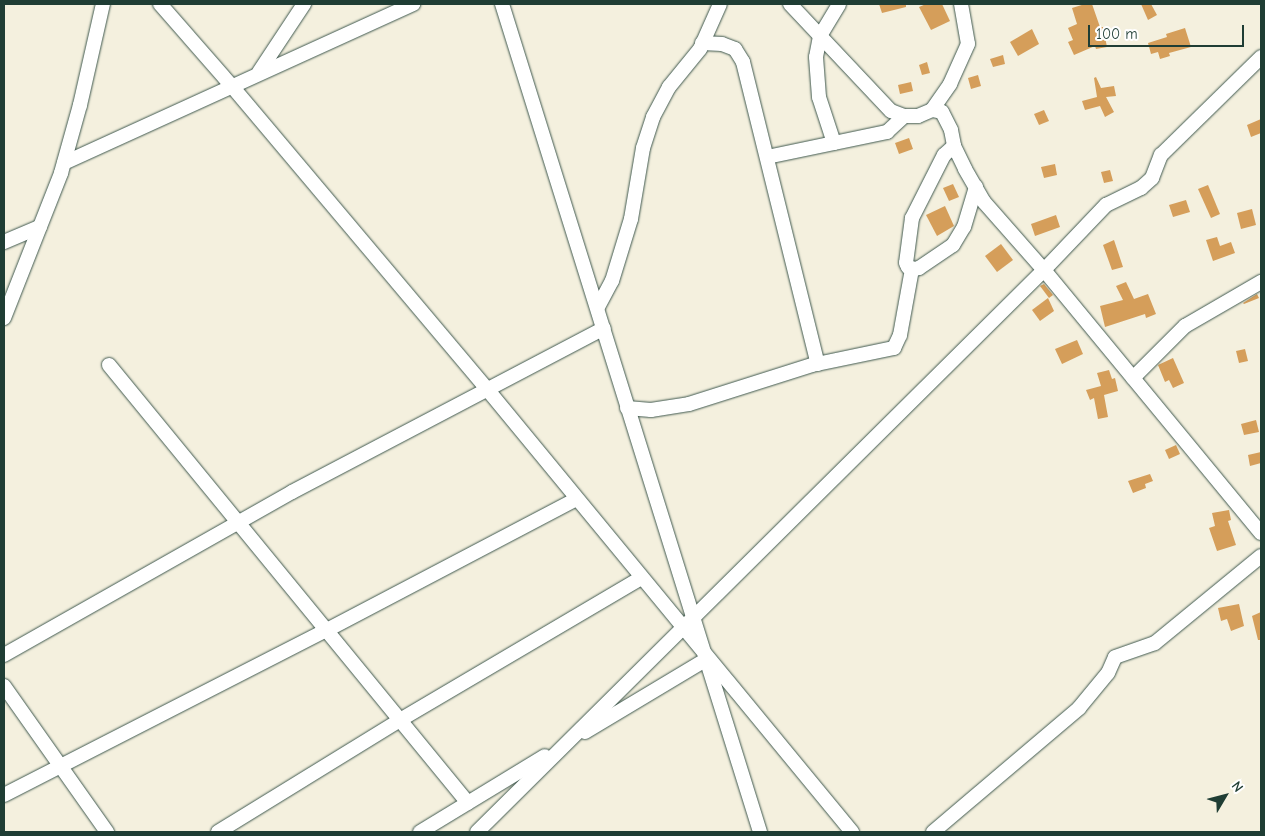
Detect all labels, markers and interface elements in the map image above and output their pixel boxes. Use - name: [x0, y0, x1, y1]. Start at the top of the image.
- scale bar: [1090, 15, 1246, 47]
- text: 100 m: [1096, 25, 1138, 43]
- north arrow: [1200, 771, 1250, 821]
- text: N: [1228, 778, 1247, 795]

